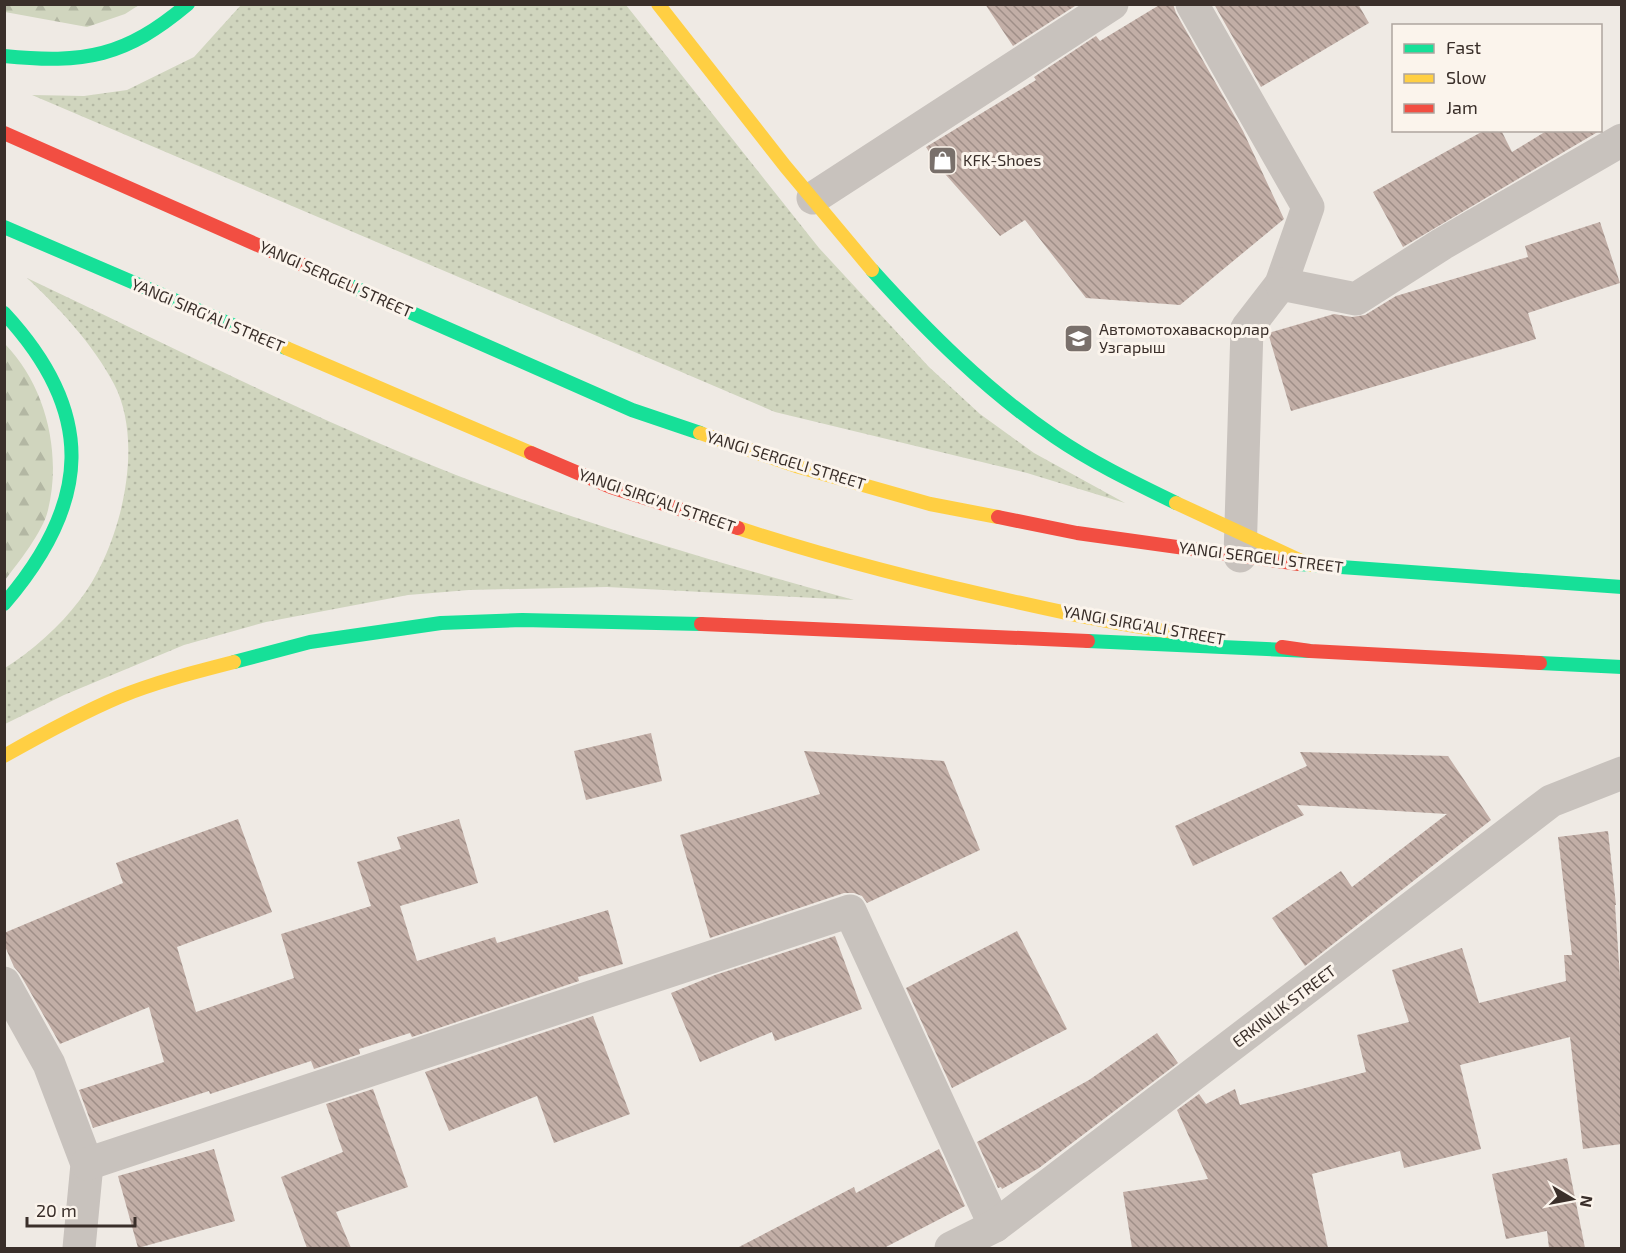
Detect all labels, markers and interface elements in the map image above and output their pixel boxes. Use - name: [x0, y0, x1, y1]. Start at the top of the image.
- legend: [1392, 24, 1602, 132]
- text: Fast: [1446, 36, 1481, 58]
- text: Slow: [1446, 66, 1487, 88]
- text: Jam: [1446, 96, 1478, 118]
- shop icon: KFK-Shoes: [926, 144, 958, 176]
- place label: KFK-Shoes: [963, 150, 1041, 169]
- street label: YANGI SERGELI STREET: [257, 236, 416, 321]
- street label: YANGI SIRG'ALI STREET: [129, 274, 288, 355]
- place label: Автомотохаваскорлар Узгарыш: [1099, 319, 1269, 356]
- school or university icon: Автомотохаваскорлар Узгарыш: [1062, 322, 1094, 354]
- street label: YANGI SERGELI STREET: [704, 426, 868, 493]
- street label: YANGI SIRG'ALI STREET: [576, 464, 738, 535]
- street label: YANGI SERGELI STREET: [1178, 537, 1344, 576]
- street label: YANGI SIRG'ALI STREET: [1061, 601, 1227, 648]
- street label: ERKINLIK STREET: [1228, 961, 1339, 1051]
- north arrow: [1542, 1169, 1602, 1229]
- scale bar: [27, 1190, 135, 1228]
- text: N: [1577, 1194, 1598, 1209]
- text: 20 m: [36, 1199, 77, 1221]

